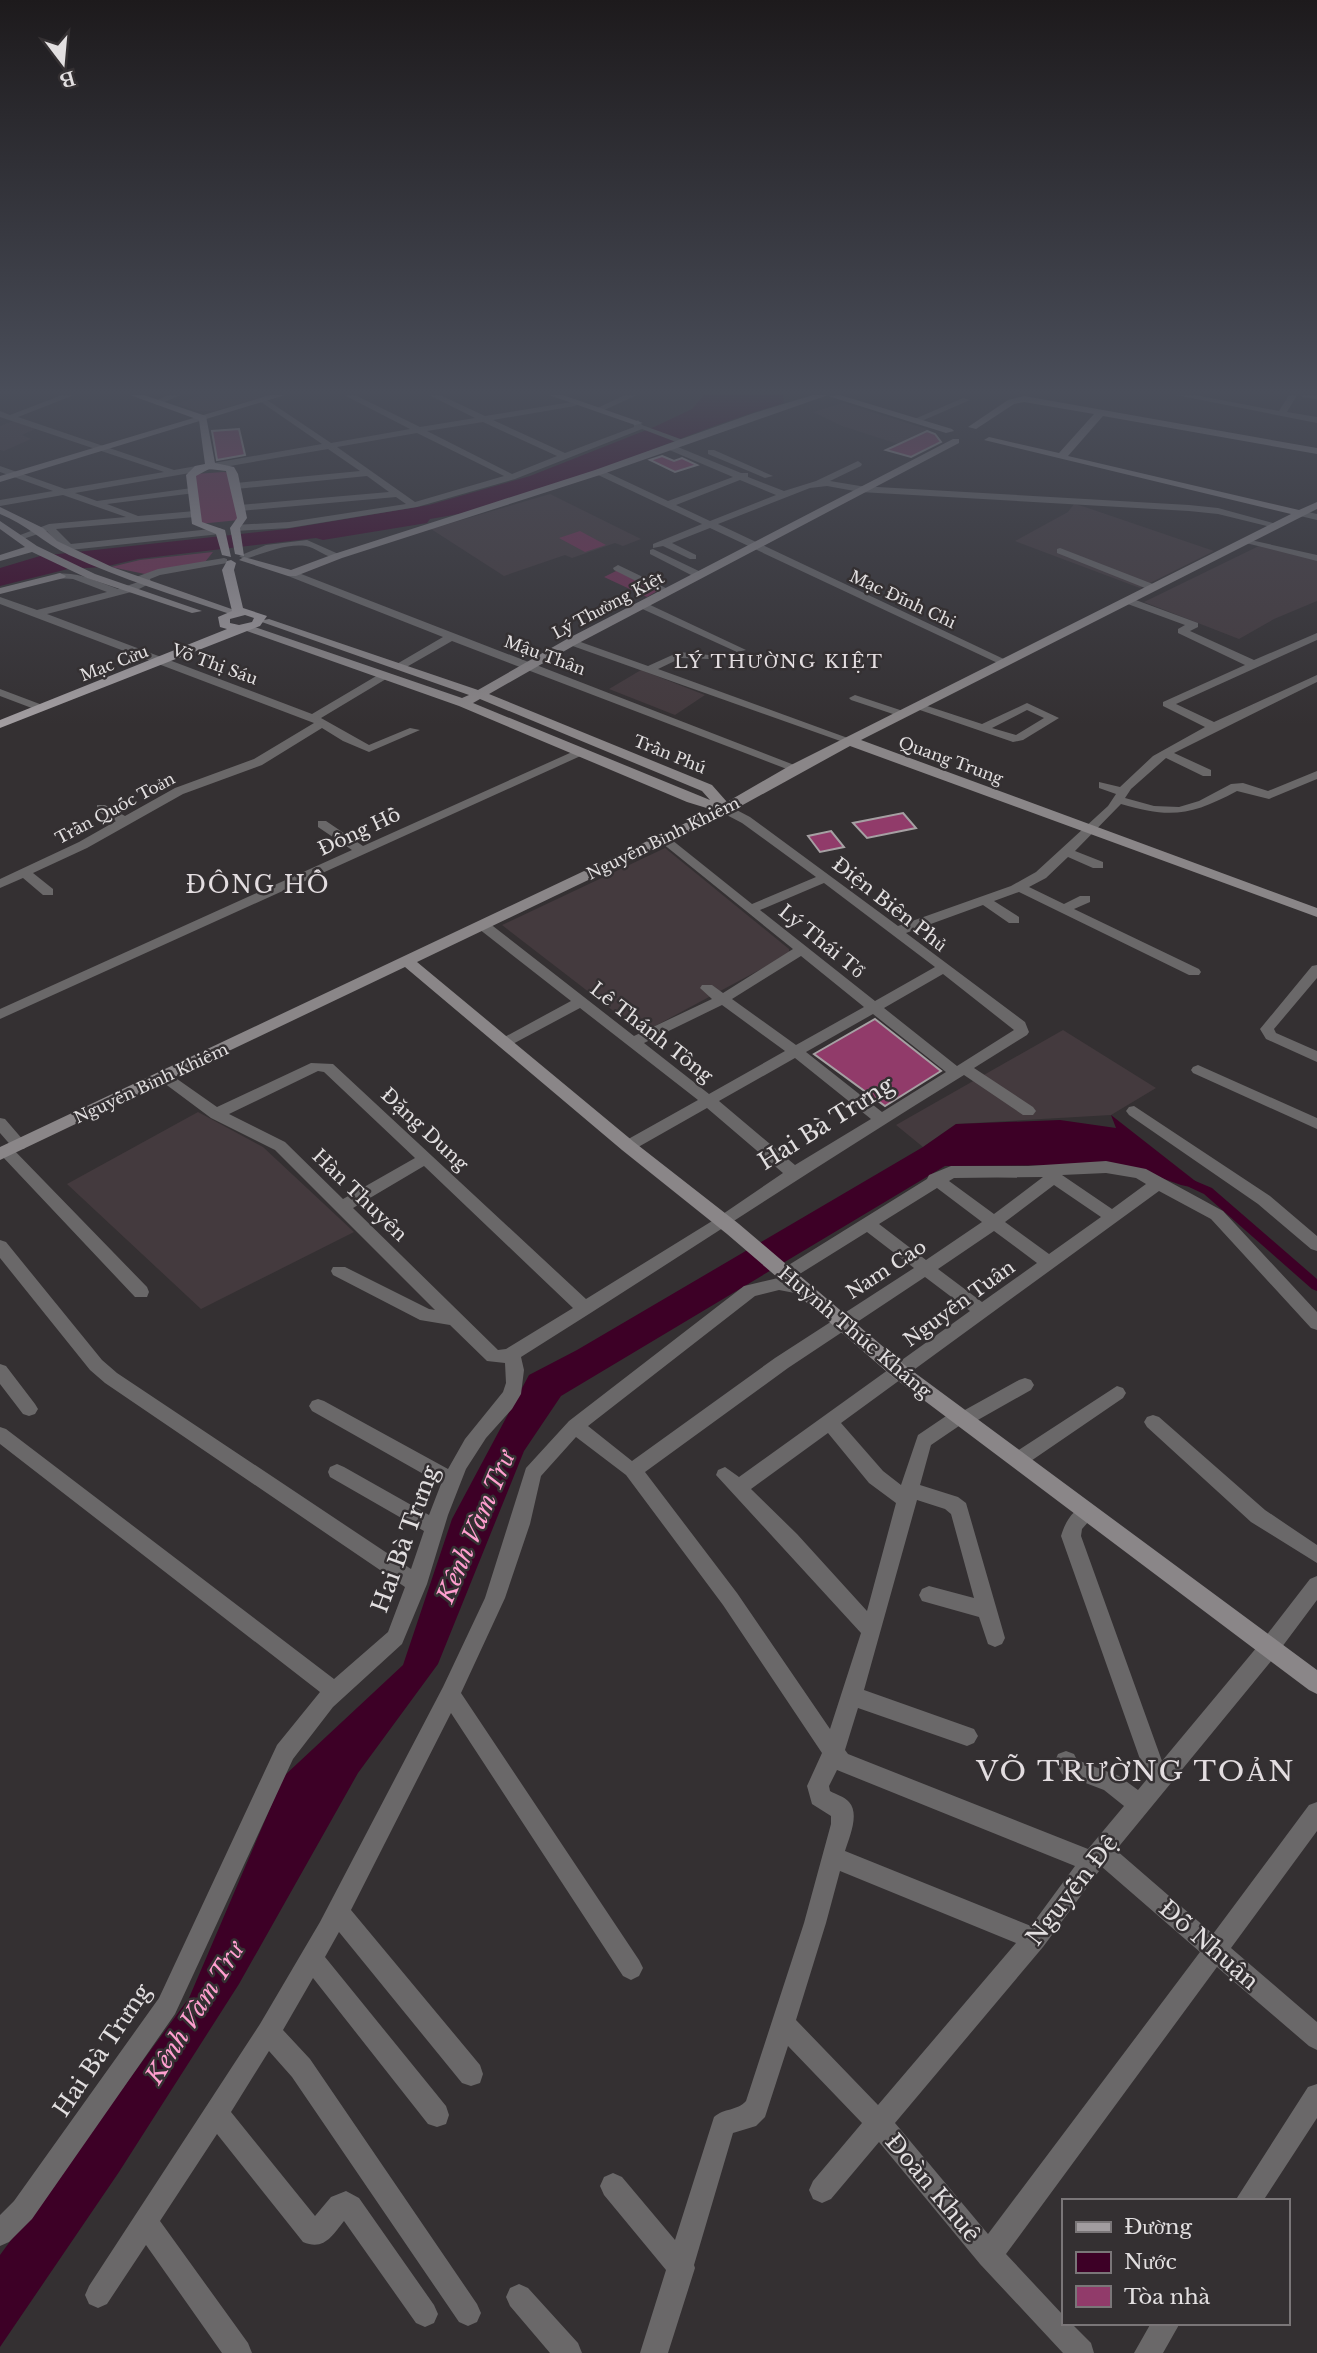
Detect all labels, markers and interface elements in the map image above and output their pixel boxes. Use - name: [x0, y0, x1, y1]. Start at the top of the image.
- north arrow: [28, 28, 98, 98]
- text: B: [57, 66, 78, 92]
- street label: Mạc Đĩnh Chi: [847, 566, 960, 633]
- street label: Lý Thường Kiệt: [549, 567, 667, 643]
- street label: Mậu Thân: [502, 631, 588, 679]
- street label: Võ Thị Sáu: [169, 639, 261, 689]
- street label: Mạc Cửu: [77, 641, 151, 685]
- district label: LÝ THƯỜNG KIỆT: [674, 650, 884, 673]
- street label: Trần Phú: [631, 730, 709, 778]
- street label: Quang Trung: [896, 732, 1006, 788]
- street label: Trần Quốc Toản: [52, 768, 178, 848]
- street label: Nguyễn Bỉnh Khiêm: [583, 792, 743, 884]
- street label: Đông Hồ: [314, 802, 404, 861]
- street label: Điện Biên Phủ: [828, 853, 952, 956]
- district label: ĐÔNG HỒ: [185, 869, 331, 899]
- street label: Lý Thái Tổ: [774, 900, 869, 983]
- street label: Lê Thánh Tông: [586, 977, 718, 1088]
- street label: Nguyễn Bỉnh Khiêm: [71, 1039, 231, 1127]
- street label: Hai Bà Trưng: [753, 1070, 899, 1176]
- street label: Đặng Dung: [376, 1083, 474, 1176]
- street label: Hàn Thuyên: [307, 1144, 412, 1246]
- street label: Nam Cao: [842, 1235, 931, 1304]
- street label: Nguyễn Tuân: [899, 1255, 1019, 1351]
- street label: Huỳnh Thúc Kháng: [773, 1262, 936, 1404]
- water label: Kênh Vàm Trư: [430, 1445, 521, 1608]
- street label: Hai Bà Trưng: [365, 1461, 445, 1616]
- district label: VÕ TRƯỜNG TOẢN: [975, 1754, 1296, 1789]
- street label: Nguyễn Đệ: [1020, 1829, 1124, 1951]
- street label: Đỗ Nhuận: [1154, 1894, 1265, 1996]
- water label: Kênh Vàm Trư: [139, 1935, 251, 2090]
- street label: Hai Bà Trưng: [47, 1978, 157, 2122]
- street label: Đoàn Khuê: [880, 2128, 986, 2248]
- legend: [1062, 2199, 1289, 2325]
- text: Đường: [1124, 2214, 1192, 2240]
- text: Nước: [1124, 2249, 1177, 2275]
- text: Tòa nhà: [1124, 2284, 1211, 2310]

